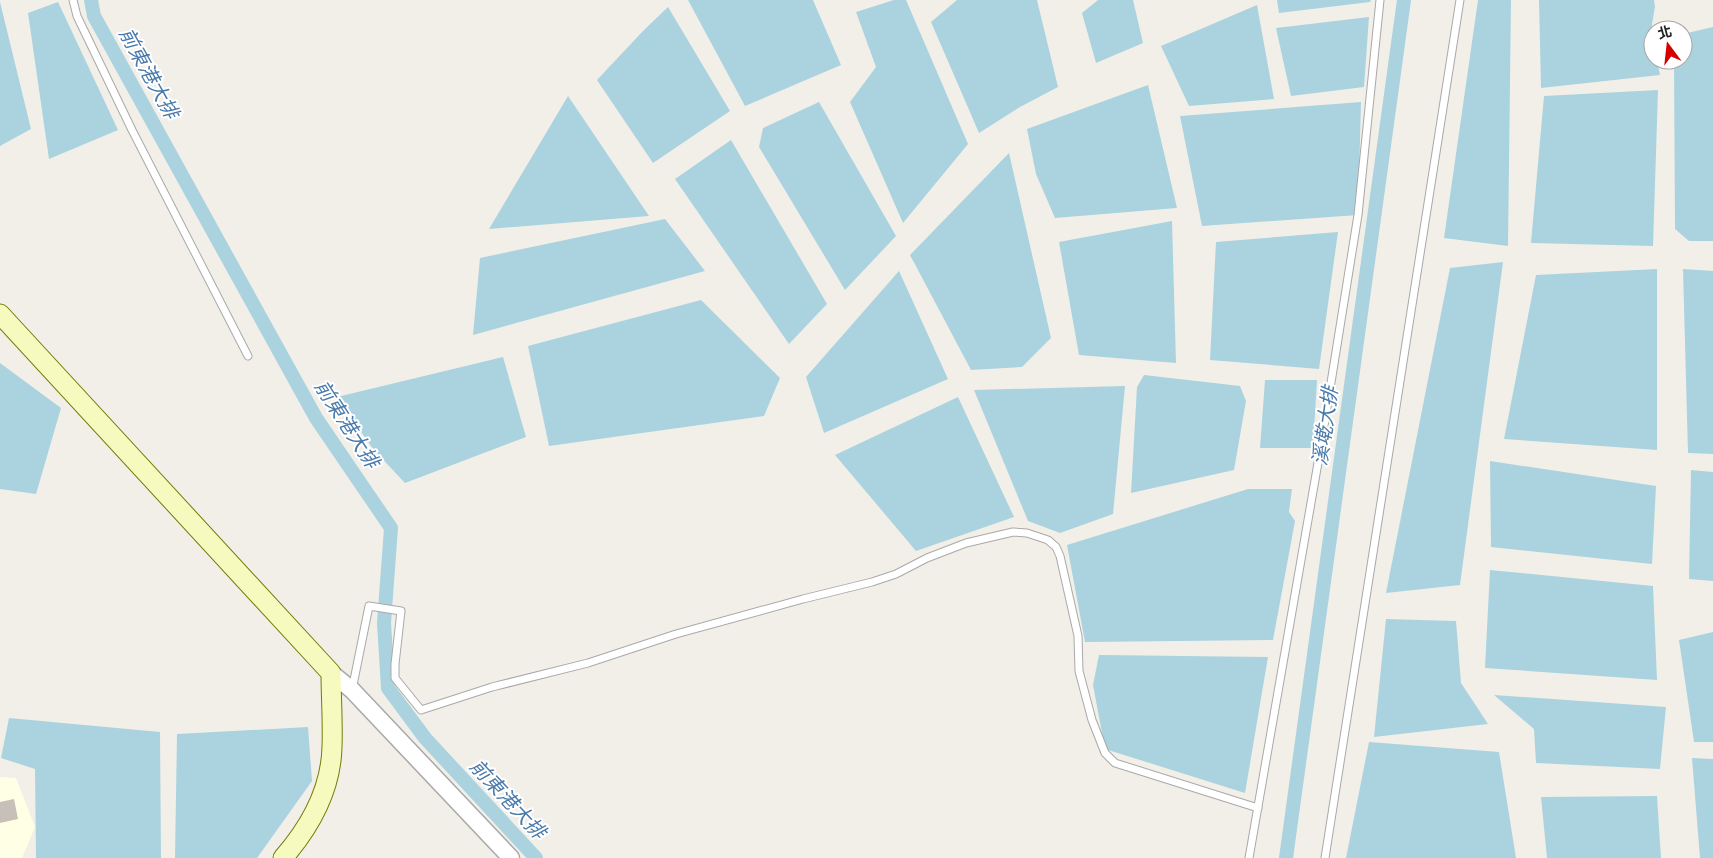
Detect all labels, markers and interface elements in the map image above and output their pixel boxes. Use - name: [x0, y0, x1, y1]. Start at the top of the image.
- north arrow: [1643, 20, 1693, 70]
- text: 北: [1656, 22, 1674, 43]
- water label: 前東港大排: [113, 23, 186, 126]
- water label: 前東港大排: [309, 375, 387, 476]
- water label: 溪墘大排: [1307, 382, 1344, 467]
- water label: 前東港大排: [464, 754, 554, 847]

